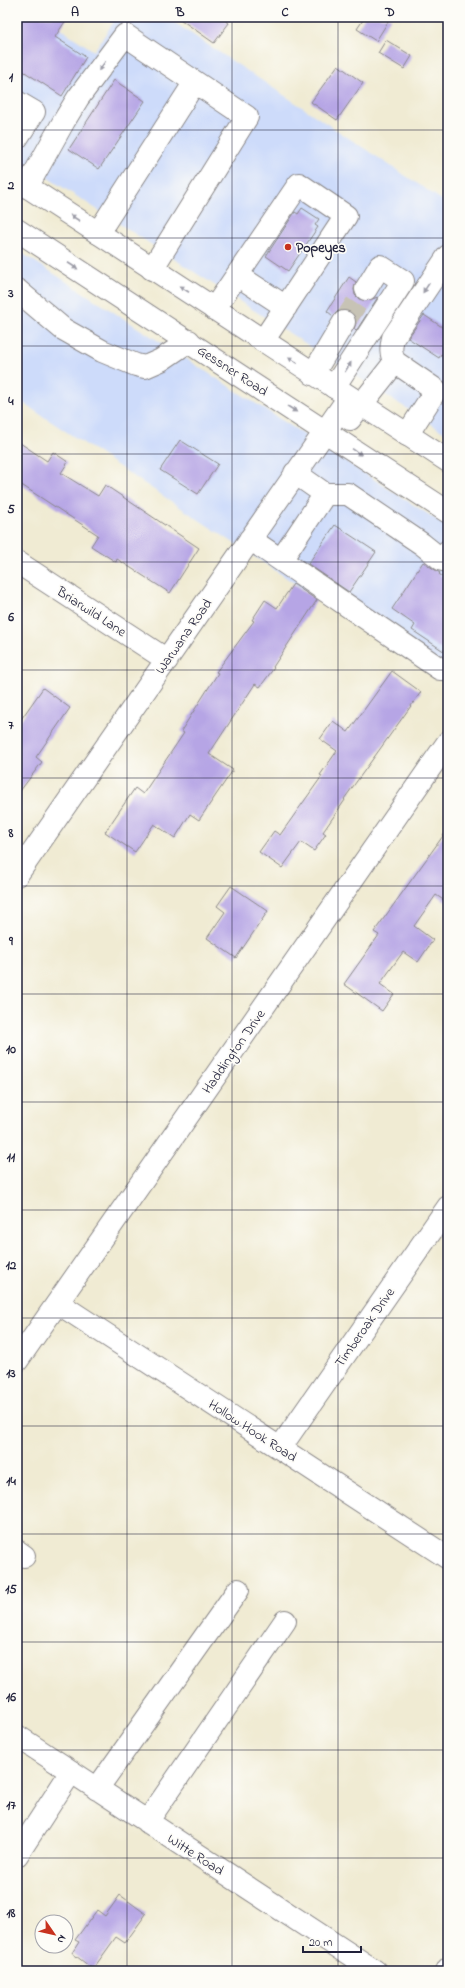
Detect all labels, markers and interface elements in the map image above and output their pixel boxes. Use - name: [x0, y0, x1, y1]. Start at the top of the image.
- text: A: [71, 3, 79, 22]
- text: B: [175, 3, 185, 22]
- text: C: [281, 3, 289, 22]
- text: D: [384, 3, 395, 22]
- one-way arrow: [98, 61, 106, 71]
- text: 1: [9, 68, 14, 87]
- text: 2: [7, 176, 15, 195]
- one-way arrow: [70, 215, 81, 222]
- place label: Popeyes: [296, 238, 346, 261]
- marker: Popeyes: [283, 242, 293, 252]
- one-way arrow: [68, 262, 78, 270]
- one-way arrow: [423, 282, 430, 294]
- text: 3: [7, 284, 14, 303]
- one-way arrow: [178, 286, 190, 293]
- street label: Gessner Road: [193, 340, 272, 402]
- one-way arrow: [287, 357, 299, 364]
- one-way arrow: [344, 361, 352, 372]
- text: 4: [7, 392, 14, 411]
- one-way arrow: [286, 405, 298, 412]
- one-way arrow: [352, 448, 363, 456]
- text: 5: [7, 500, 15, 519]
- street label: Briarwild Lane: [51, 581, 131, 643]
- street label: Warwana Road: [150, 595, 218, 679]
- text: 6: [7, 608, 14, 627]
- text: 7: [8, 716, 14, 735]
- text: 8: [8, 824, 14, 843]
- text: 9: [8, 932, 14, 951]
- street label: Haddington Drive: [197, 1005, 272, 1099]
- text: 10: [6, 1040, 16, 1059]
- text: 11: [7, 1148, 16, 1167]
- text: 12: [6, 1256, 17, 1275]
- street label: Timberoak Drive: [330, 1283, 401, 1372]
- text: 13: [6, 1364, 16, 1383]
- street label: Hollow Hook Road: [204, 1395, 301, 1468]
- text: 14: [6, 1472, 16, 1491]
- text: 15: [5, 1580, 17, 1599]
- text: 16: [6, 1688, 16, 1707]
- text: 17: [6, 1796, 16, 1815]
- street label: Witte Road: [163, 1829, 228, 1881]
- text: 18: [6, 1904, 16, 1923]
- north arrow: [34, 1914, 74, 1954]
- scale bar: [303, 1928, 361, 1954]
- text: N: [53, 1931, 70, 1947]
- text: 20 m: [309, 1934, 332, 1952]

